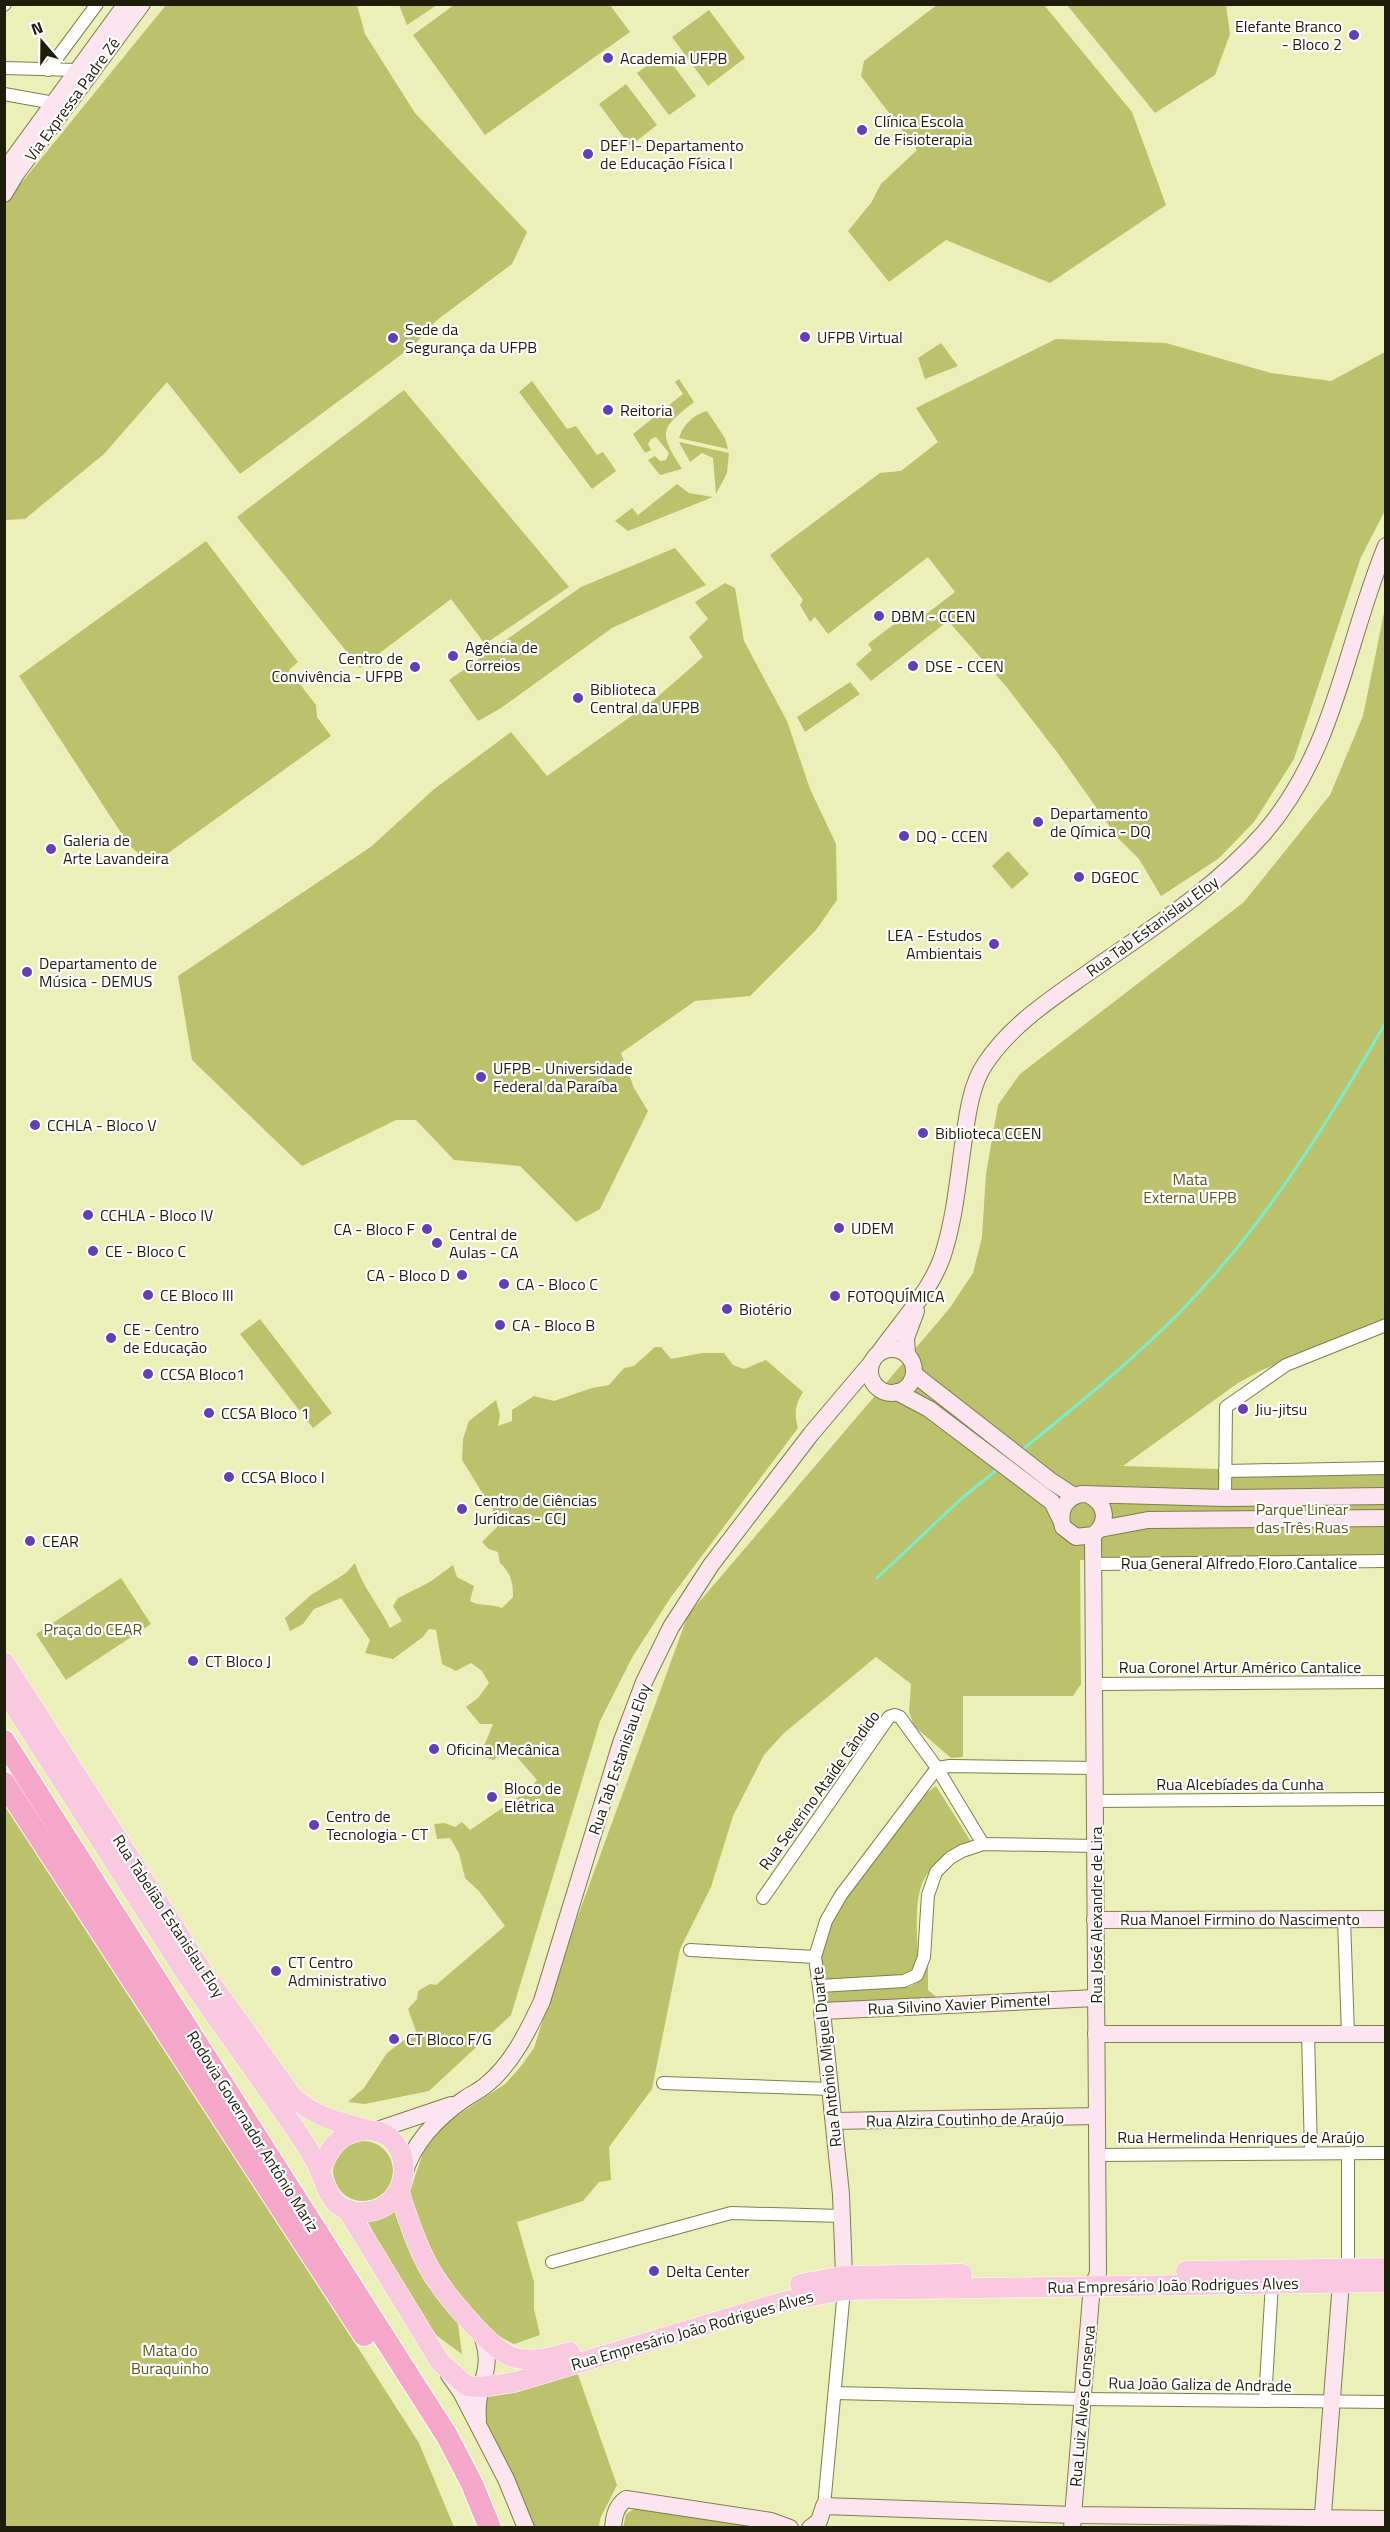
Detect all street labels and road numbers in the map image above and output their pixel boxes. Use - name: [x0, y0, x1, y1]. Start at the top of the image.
- street label: Via Expressa Padre Zé: [19, 32, 125, 166]
- street label: Rua Tab Estanislau Eloy: [1081, 870, 1223, 982]
- street label: Rua General Alfredo Floro Cantalice: [1121, 1551, 1357, 1575]
- street label: Rua Coronel Artur Américo Cantalice: [1119, 1655, 1361, 1679]
- street label: Rua Tab Estanislau Eloy: [582, 1680, 656, 1838]
- street label: Rua Severino Ataíde Cândido: [753, 1705, 885, 1875]
- street label: Rua Alcebíades da Cunha: [1156, 1772, 1324, 1796]
- street label: Rua José Alexandre de Lira: [1084, 1826, 1108, 2004]
- street label: Rua Tabelião Estanislau Eloy: [107, 1830, 231, 2003]
- street label: Rua Manoel Firmino do Nascimento: [1120, 1907, 1360, 1931]
- street label: Rua Antônio Miguel Duarte: [805, 1966, 847, 2148]
- street label: Rua Silvino Xavier Pimentel: [867, 1987, 1051, 2021]
- street label: Rodovia Governador Antônio Mariz: [181, 2026, 325, 2236]
- street label: Rua Alzira Coutinho de Araújo: [866, 2105, 1064, 2133]
- street label: Rua Hermelinda Henriques de Araújo: [1117, 2125, 1365, 2149]
- street label: Rua Empresário João Rodrigues Alves: [1047, 2271, 1299, 2299]
- street label: Rua Empresário João Rodrigues Alves: [568, 2284, 816, 2376]
- street label: Rua Luiz Alves Conserva: [1063, 2324, 1101, 2488]
- street label: Rua João Galiza de Andrade: [1108, 2370, 1292, 2398]

